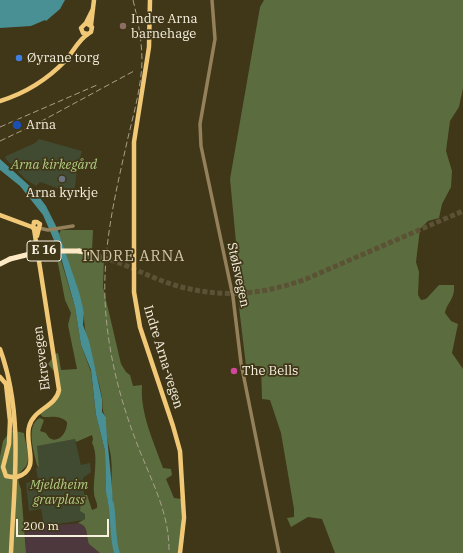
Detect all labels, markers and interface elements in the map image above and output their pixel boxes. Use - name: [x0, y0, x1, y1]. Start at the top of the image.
- place label: Indre Arna barnehage: [131, 11, 198, 42]
- marker: Indre Arna barnehage: [118, 21, 128, 31]
- place label: Øyrane torg: [27, 50, 99, 66]
- marker: Øyrane torg: [14, 53, 24, 63]
- place label: Arna: [26, 117, 56, 133]
- marker: Arna: [11, 119, 23, 131]
- park label: Arna kirkegård: [11, 157, 97, 173]
- marker: Arna kyrkje: [57, 174, 67, 184]
- place label: Arna kyrkje: [26, 185, 98, 201]
- road number: E 16: [27, 241, 61, 261]
- street label: Stølsvegen: [224, 241, 252, 309]
- district label: INDRE ARNA: [83, 248, 185, 266]
- street label: Indre Arna-vegen: [140, 303, 186, 411]
- street label: Ekrevegen: [30, 325, 54, 391]
- place label: The Bells: [242, 363, 298, 379]
- marker: The Bells: [229, 366, 239, 376]
- park label: Mjeldheim gravplass: [30, 477, 88, 508]
- scale bar: [18, 511, 111, 537]
- text: 200 m: [23, 518, 59, 533]

